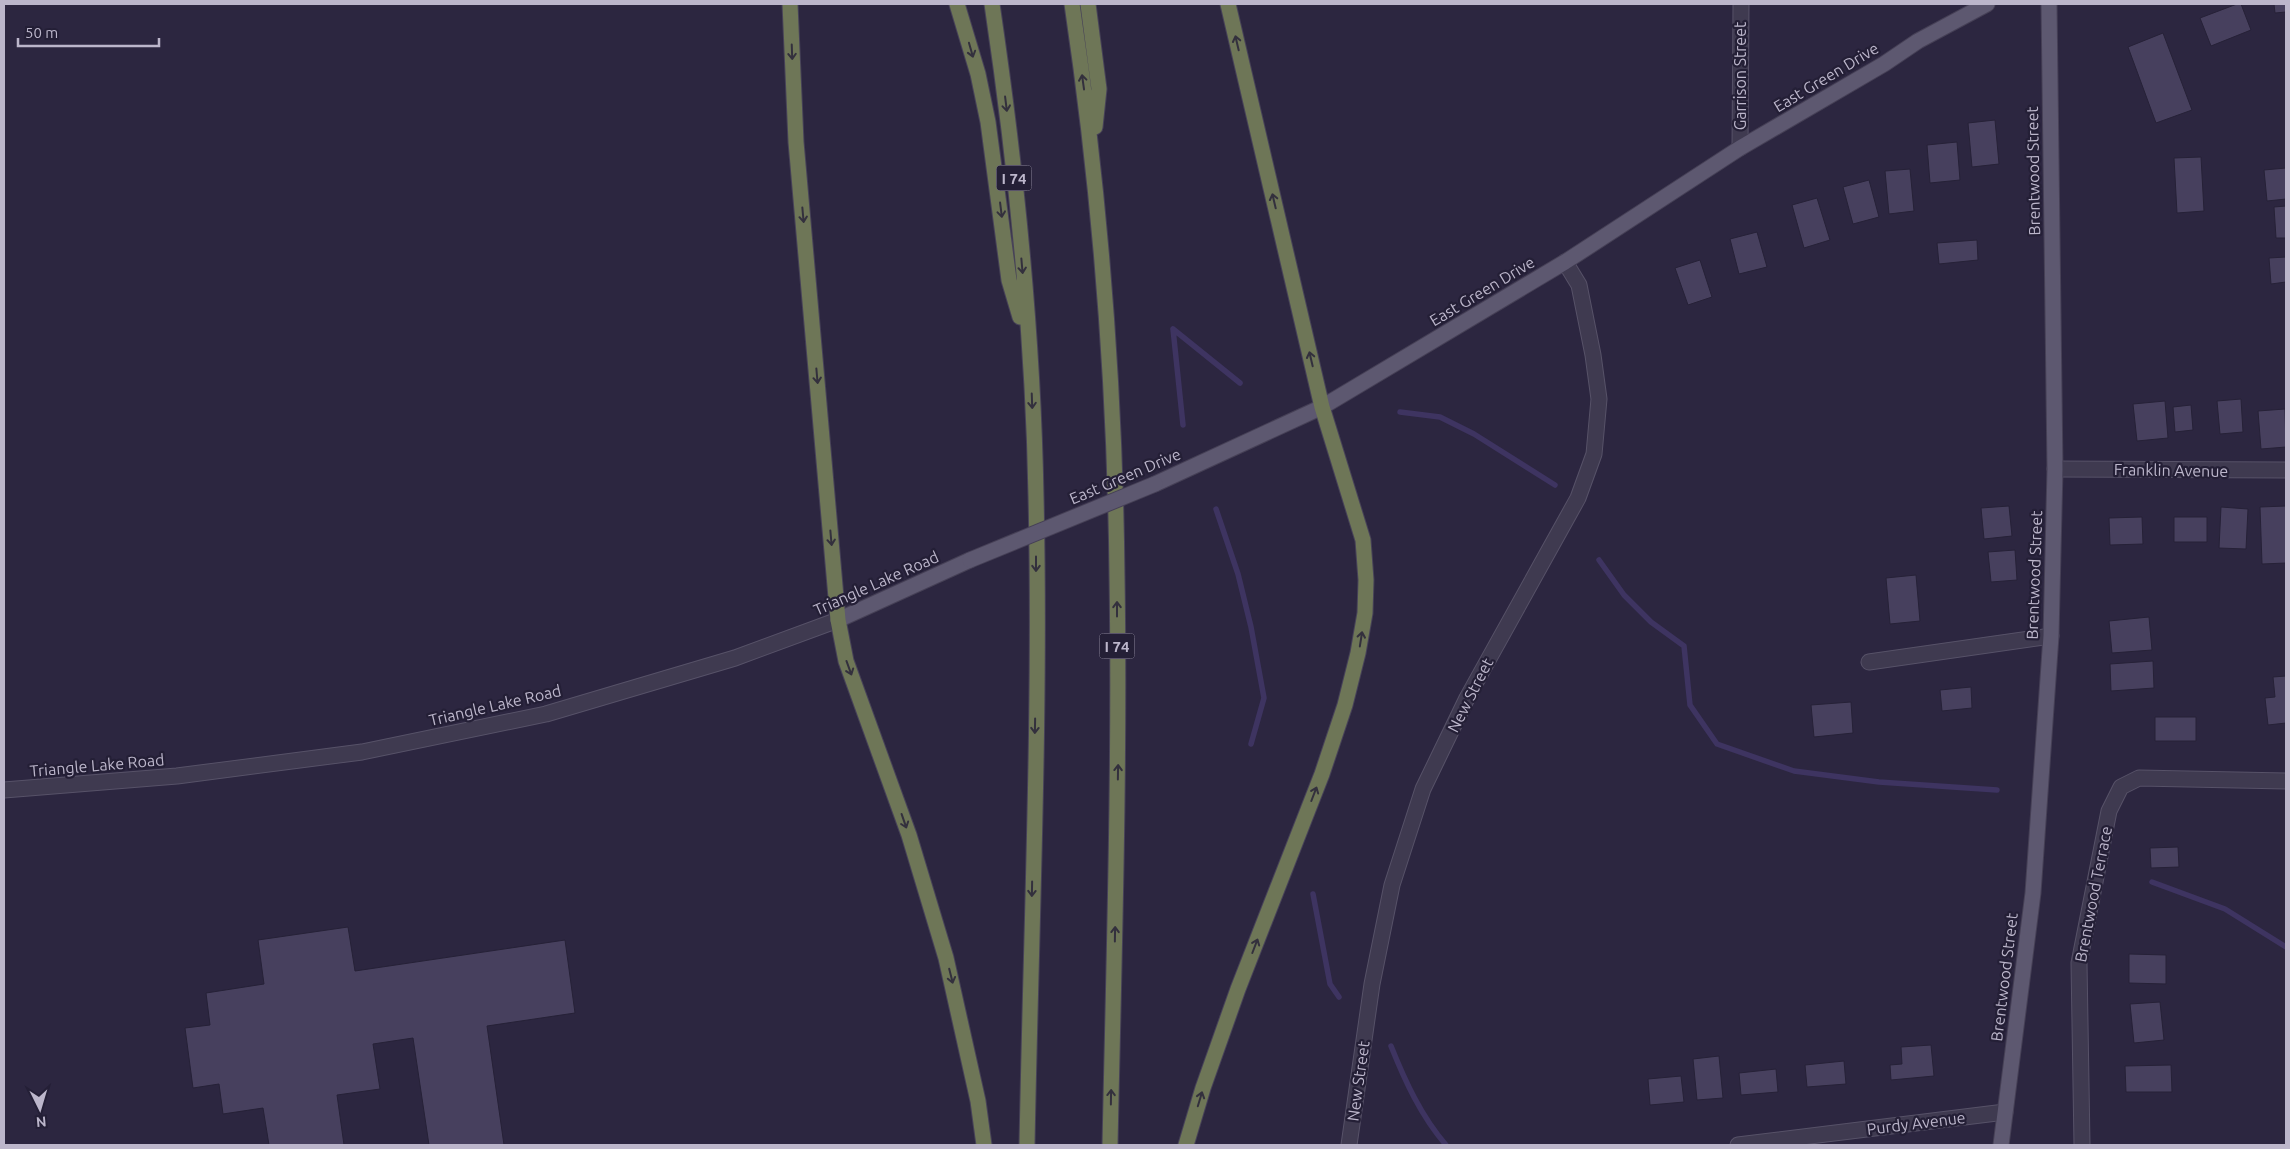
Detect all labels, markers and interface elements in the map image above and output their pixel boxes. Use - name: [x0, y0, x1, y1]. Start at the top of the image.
- scale bar: [18, 15, 159, 47]
- street label: Garrison Street: [1731, 21, 1749, 130]
- text: 50 m: [25, 24, 58, 41]
- one-way arrow: [1232, 35, 1241, 51]
- street label: East Green Drive: [1770, 39, 1882, 115]
- one-way arrow: [967, 42, 977, 58]
- one-way arrow: [788, 44, 797, 60]
- one-way arrow: [1078, 75, 1088, 91]
- one-way arrow: [1001, 96, 1011, 112]
- street label: Brentwood Street: [2023, 105, 2043, 236]
- road number: I 74: [996, 166, 1032, 190]
- one-way arrow: [1269, 193, 1278, 209]
- one-way arrow: [996, 202, 1006, 218]
- one-way arrow: [798, 206, 807, 222]
- street label: East Green Drive: [1426, 253, 1538, 329]
- one-way arrow: [1017, 257, 1027, 273]
- one-way arrow: [1306, 352, 1315, 368]
- one-way arrow: [812, 368, 822, 384]
- one-way arrow: [1028, 393, 1037, 409]
- street label: East Green Drive: [1067, 444, 1183, 508]
- street label: Franklin Avenue: [2114, 460, 2228, 480]
- street label: Brentwood Street: [2023, 509, 2045, 640]
- one-way arrow: [826, 530, 836, 546]
- street label: Triangle Lake Road: [811, 547, 941, 619]
- one-way arrow: [1031, 555, 1041, 571]
- one-way arrow: [1112, 601, 1122, 618]
- one-way arrow: [1356, 631, 1366, 647]
- road number: I 74: [1100, 634, 1134, 658]
- street label: New Street: [1444, 654, 1497, 735]
- one-way arrow: [845, 659, 854, 675]
- street label: Triangle Lake Road: [427, 681, 563, 729]
- one-way arrow: [1030, 718, 1040, 734]
- street label: Triangle Lake Road: [29, 750, 165, 780]
- one-way arrow: [1113, 764, 1123, 780]
- one-way arrow: [1310, 787, 1319, 802]
- one-way arrow: [900, 812, 909, 828]
- street label: Brentwood Terrace: [2071, 824, 2115, 964]
- one-way arrow: [1028, 880, 1037, 896]
- street label: Brentwood Street: [1987, 911, 2021, 1042]
- one-way arrow: [1110, 926, 1119, 942]
- one-way arrow: [1251, 938, 1260, 954]
- one-way arrow: [947, 968, 956, 984]
- street label: New Street: [1343, 1039, 1373, 1122]
- north arrow: [15, 1084, 65, 1134]
- one-way arrow: [1107, 1089, 1116, 1105]
- one-way arrow: [1196, 1091, 1206, 1107]
- street label: Purdy Avenue: [1866, 1108, 1966, 1138]
- text: N: [35, 1114, 47, 1130]

